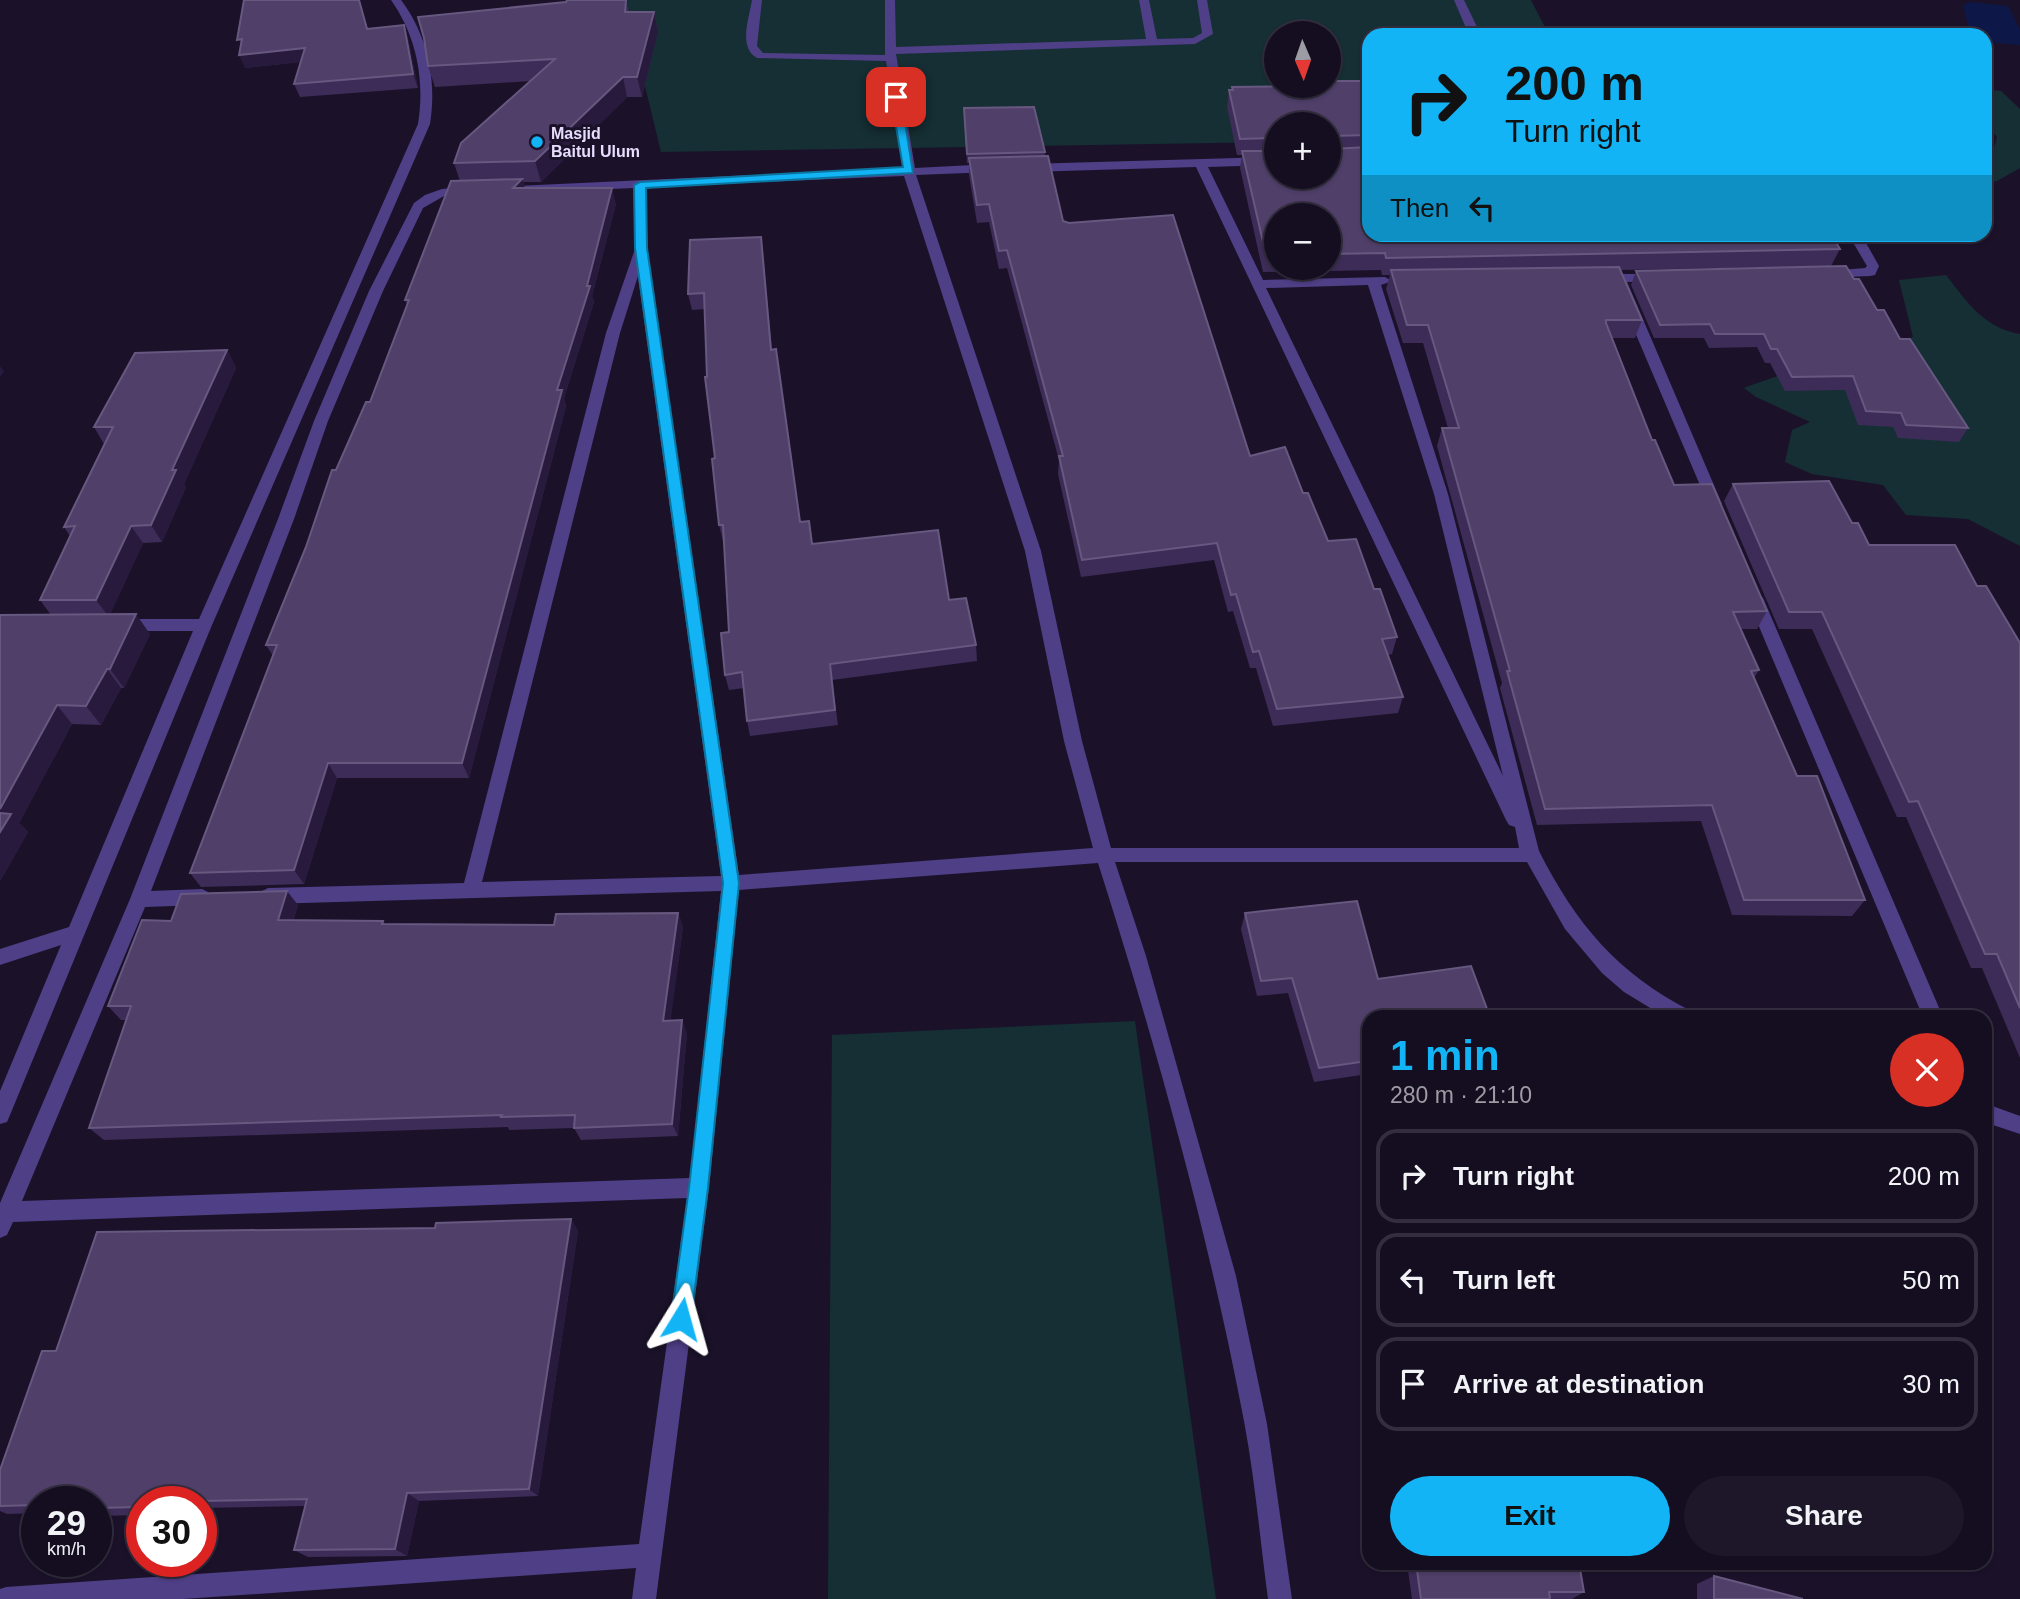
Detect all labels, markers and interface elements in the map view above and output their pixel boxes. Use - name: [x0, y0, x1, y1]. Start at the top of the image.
- north arrow: [1264, 21, 1340, 98]
- map controls: [1264, 21, 1341, 280]
- icon: right: [1390, 56, 1481, 147]
- text: 200 m: [1505, 56, 1644, 110]
- pin: [866, 67, 926, 127]
- icon: arrive: [877, 78, 915, 116]
- button: +: [1264, 112, 1341, 189]
- text: Turn right: [1505, 113, 1641, 149]
- place label: Masjid Baitul Ulum: [551, 125, 640, 160]
- marker: Masjid Baitul Ulum: [529, 134, 545, 150]
- icon: left: [1463, 189, 1501, 227]
- text: Then: [1390, 193, 1449, 223]
- button: −: [1264, 203, 1341, 280]
- text: 1 min: [1390, 1032, 1500, 1079]
- button: close: [1890, 1033, 1964, 1107]
- text: 280 m · 21:10: [1390, 1082, 1532, 1108]
- icon: right: [1394, 1157, 1432, 1195]
- text: Turn right: [1453, 1161, 1574, 1191]
- text: 200 m: [1888, 1161, 1960, 1191]
- icon: left: [1394, 1261, 1432, 1299]
- text: Turn left: [1453, 1265, 1555, 1295]
- text: 50 m: [1902, 1265, 1960, 1295]
- position arrow: [644, 1282, 718, 1356]
- icon: arrive: [1394, 1365, 1432, 1403]
- text: Arrive at destination: [1453, 1369, 1704, 1399]
- text: 30 m: [1902, 1369, 1960, 1399]
- button: Exit: [1390, 1476, 1670, 1556]
- button: Share: [1684, 1476, 1964, 1556]
- speed limit sign: 30: [126, 1486, 217, 1577]
- text: 29: [47, 1503, 86, 1542]
- text: km/h: [47, 1539, 86, 1559]

